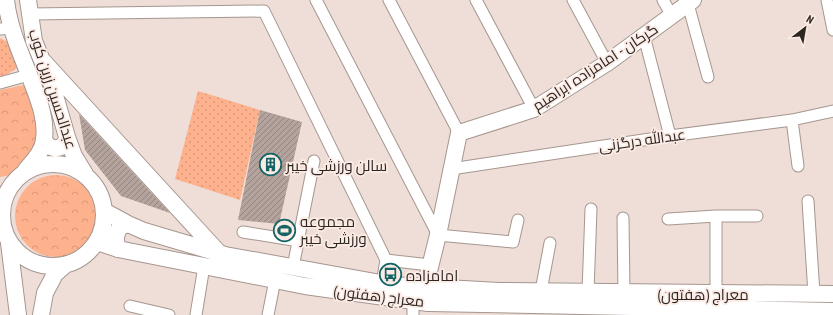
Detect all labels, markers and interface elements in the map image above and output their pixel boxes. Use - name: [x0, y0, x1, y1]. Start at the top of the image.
- north arrow: [785, 8, 825, 48]
- text: N: [804, 12, 816, 27]
- street label: گرکان - امامزاده ابراهیم: [528, 19, 662, 116]
- street label: عبدالحسین زرین کوب: [24, 27, 81, 152]
- street label: عبدالله درگزنی: [597, 125, 687, 156]
- building icon: سالن ورزشی خیبر: [258, 152, 284, 178]
- place label: سالن ورزشی خیبر: [285, 156, 387, 176]
- place label: مجموعه ورزشی خیبر: [299, 212, 367, 249]
- sports icon: مجموعه ورزشی خیبر: [271, 217, 297, 243]
- bus stop icon: امامزاده: [378, 262, 404, 288]
- place label: امامزاده: [406, 266, 458, 285]
- street label: معراج (هفتون): [332, 281, 425, 313]
- street label: معراج (هفتون): [657, 285, 749, 306]

